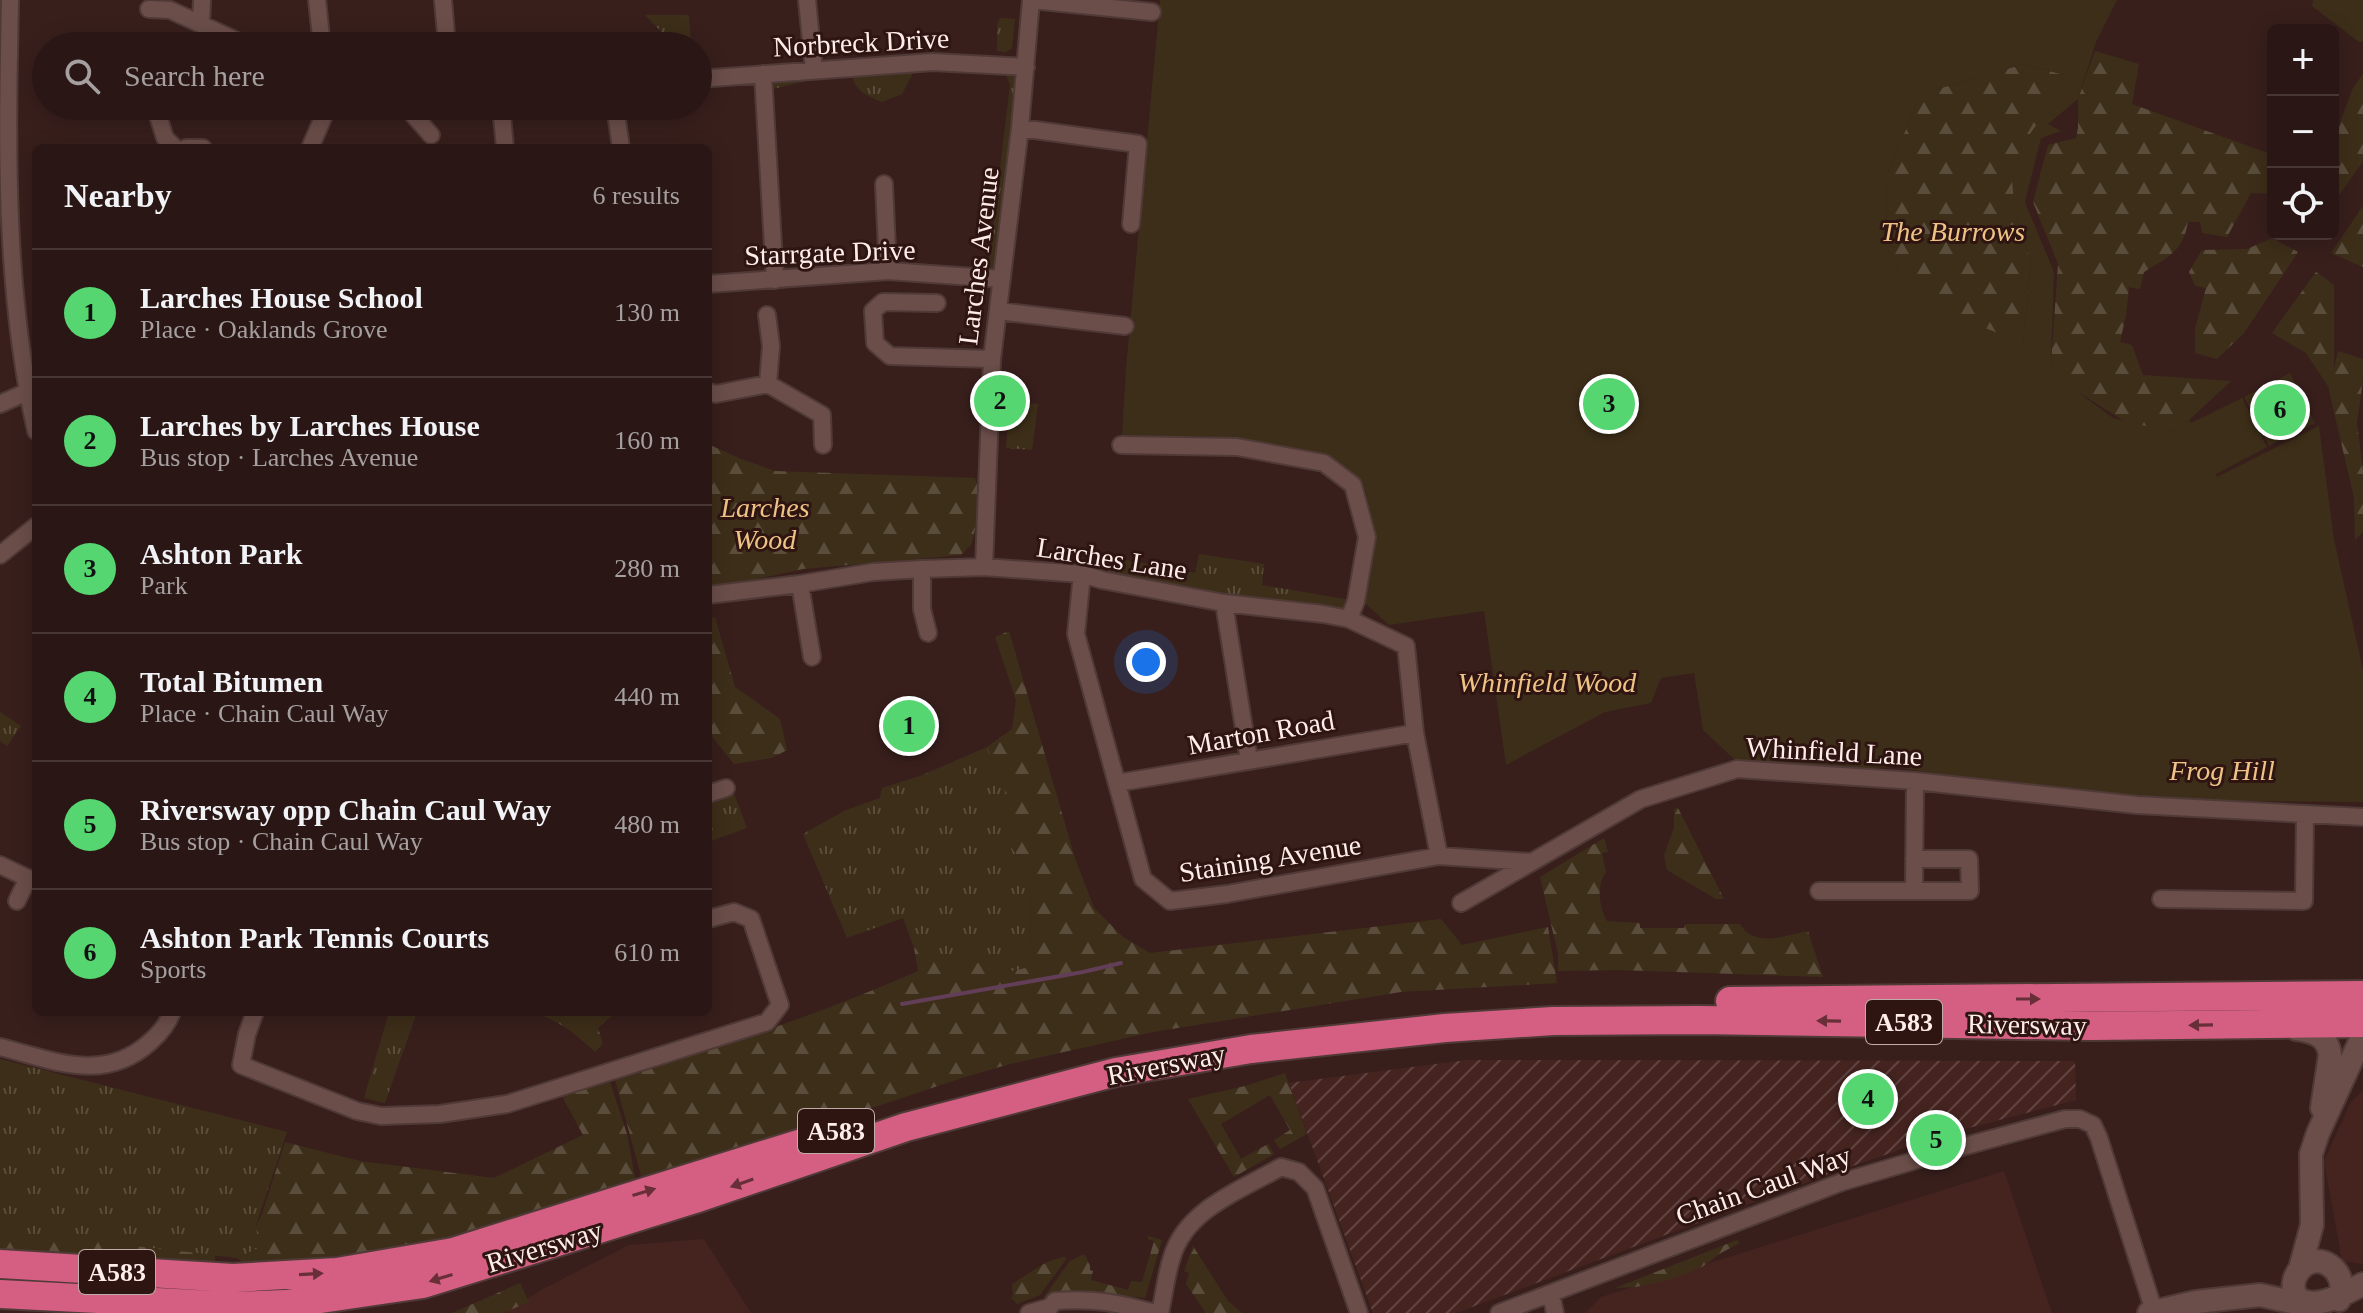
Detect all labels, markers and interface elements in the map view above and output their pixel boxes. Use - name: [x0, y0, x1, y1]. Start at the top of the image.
- street label: Norbreck Drive: [772, 22, 950, 63]
- map controls: [2267, 24, 2339, 240]
- button: +: [2267, 24, 2339, 96]
- search box: [32, 32, 712, 120]
- icon: search: [60, 54, 104, 98]
- text: Search here: [124, 59, 265, 92]
- button: −: [2267, 96, 2339, 168]
- street label: Larches Avenue: [952, 165, 1005, 347]
- button: locate: [2267, 168, 2339, 240]
- text: Nearby: [64, 177, 172, 214]
- text: 6 results: [593, 181, 680, 210]
- park label: The Burrows: [1881, 216, 2025, 247]
- street label: Starrgate Drive: [744, 234, 916, 271]
- text: Larches House School: [140, 281, 423, 314]
- text: 1: [84, 298, 97, 327]
- text: 130 m: [614, 298, 680, 327]
- text: Place · Oaklands Grove: [140, 315, 388, 344]
- pin: 2: [974, 371, 1026, 431]
- pin: 3: [1583, 374, 1635, 434]
- pin: 6: [2254, 380, 2306, 440]
- text: Larches by Larches House: [140, 409, 480, 442]
- text: 2: [84, 426, 97, 455]
- text: 160 m: [614, 426, 680, 455]
- text: Bus stop · Larches Avenue: [140, 443, 418, 472]
- park label: Larches Wood: [719, 492, 810, 555]
- street label: Larches Lane: [1035, 531, 1189, 586]
- text: Ashton Park: [140, 537, 303, 570]
- text: 3: [84, 554, 97, 583]
- text: 280 m: [614, 554, 680, 583]
- text: Park: [140, 571, 188, 600]
- your location: [1126, 642, 1166, 682]
- text: Total Bitumen: [140, 665, 323, 698]
- park label: Whinfield Wood: [1458, 667, 1637, 698]
- text: 4: [84, 682, 97, 711]
- text: 440 m: [614, 682, 680, 711]
- pin: 1: [883, 696, 935, 756]
- text: Place · Chain Caul Way: [140, 699, 389, 728]
- street label: Marton Road: [1185, 704, 1337, 761]
- street label: Whinfield Lane: [1745, 731, 1923, 772]
- park label: Frog Hill: [2168, 755, 2275, 786]
- text: Riversway opp Chain Caul Way: [140, 793, 551, 826]
- text: 5: [84, 810, 97, 839]
- text: 480 m: [614, 810, 680, 839]
- text: Bus stop · Chain Caul Way: [140, 827, 423, 856]
- street label: Staining Avenue: [1177, 829, 1363, 888]
- text: Ashton Park Tennis Courts: [140, 921, 489, 954]
- text: 6: [84, 938, 97, 967]
- text: 610 m: [614, 938, 680, 967]
- text: Sports: [140, 955, 206, 984]
- one-way arrow: [2016, 993, 2041, 1005]
- road number: A583: [1866, 1000, 1942, 1044]
- street label: Riversway: [1967, 1008, 2087, 1041]
- one-way arrow: [1816, 1015, 1841, 1027]
- one-way arrow: [2188, 1019, 2213, 1031]
- street label: Riversway: [1104, 1038, 1228, 1091]
- pin: 4: [1842, 1069, 1894, 1129]
- road number: A583: [798, 1109, 874, 1153]
- pin: 5: [1910, 1110, 1962, 1170]
- street label: Chain Caul Way: [1671, 1139, 1855, 1231]
- one-way arrow: [730, 1177, 754, 1189]
- one-way arrow: [632, 1185, 656, 1198]
- street label: Riversway: [482, 1214, 606, 1279]
- road number: A583: [79, 1250, 155, 1294]
- one-way arrow: [299, 1267, 324, 1280]
- one-way arrow: [429, 1272, 453, 1285]

